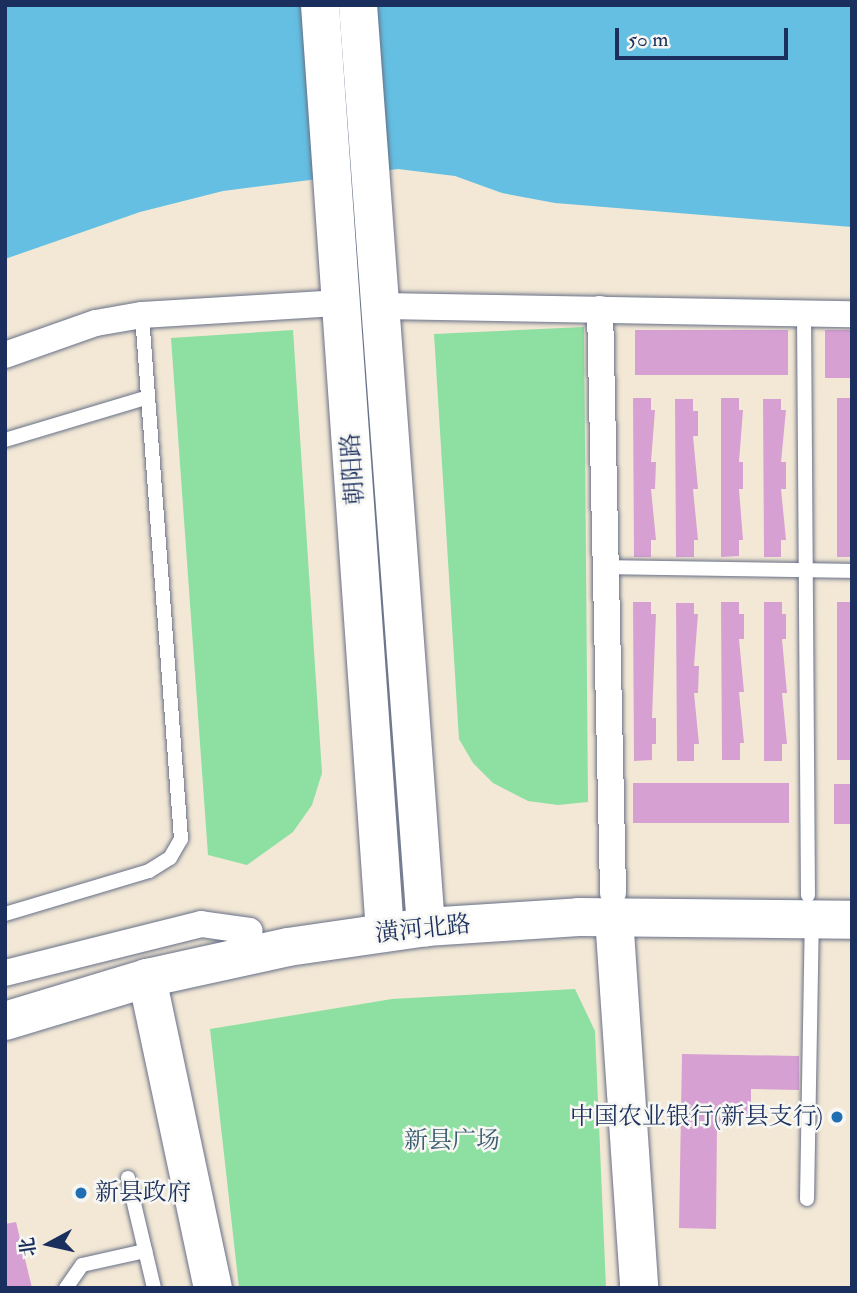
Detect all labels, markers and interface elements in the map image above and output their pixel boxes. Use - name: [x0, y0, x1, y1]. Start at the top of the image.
- scale bar: [619, 14, 792, 58]
- text: 50 m: [628, 26, 669, 53]
- street label: 朝阳路: [336, 432, 370, 506]
- street label: 潢河北路: [374, 910, 472, 948]
- place label: 中国农业银行(新县支行): [570, 1103, 823, 1131]
- marker: 中国农业银行(新县支行): [829, 1109, 845, 1125]
- park label: 新县广场: [404, 1127, 500, 1155]
- place label: 新县政府: [95, 1179, 191, 1207]
- marker: 新县政府: [73, 1185, 89, 1201]
- north arrow: [14, 1209, 84, 1279]
- text: 北: [15, 1236, 41, 1258]

